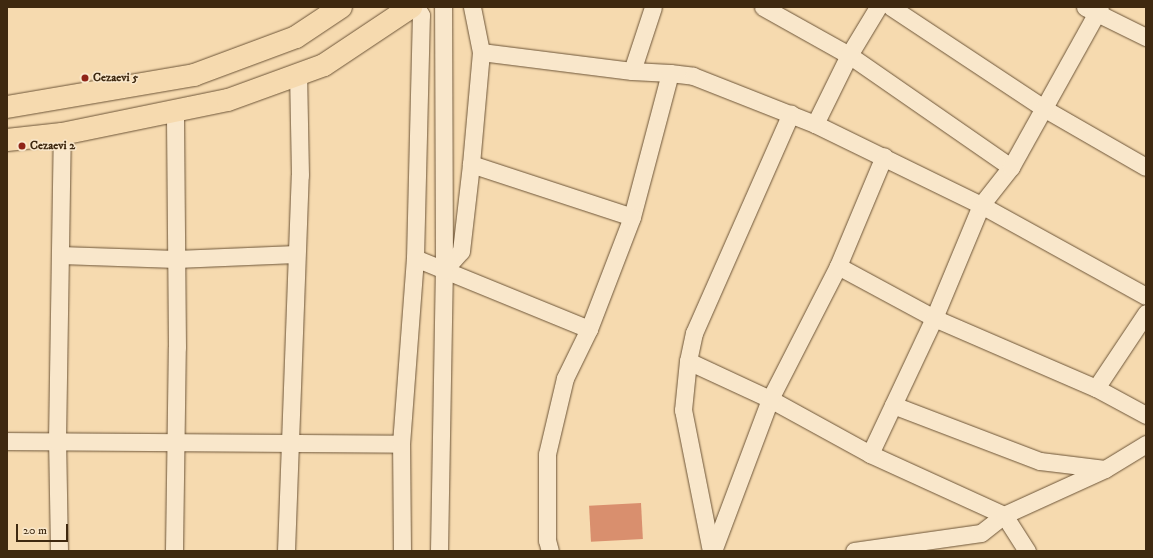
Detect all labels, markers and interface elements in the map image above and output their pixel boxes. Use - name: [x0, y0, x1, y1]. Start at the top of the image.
- place label: Cezaevi 5: [93, 71, 138, 85]
- marker: Cezaevi 5: [80, 73, 90, 83]
- place label: Cezaevi 2: [30, 139, 75, 153]
- marker: Cezaevi 2: [17, 141, 27, 151]
- scale bar: [18, 516, 70, 542]
- text: 20 m: [23, 523, 47, 538]

